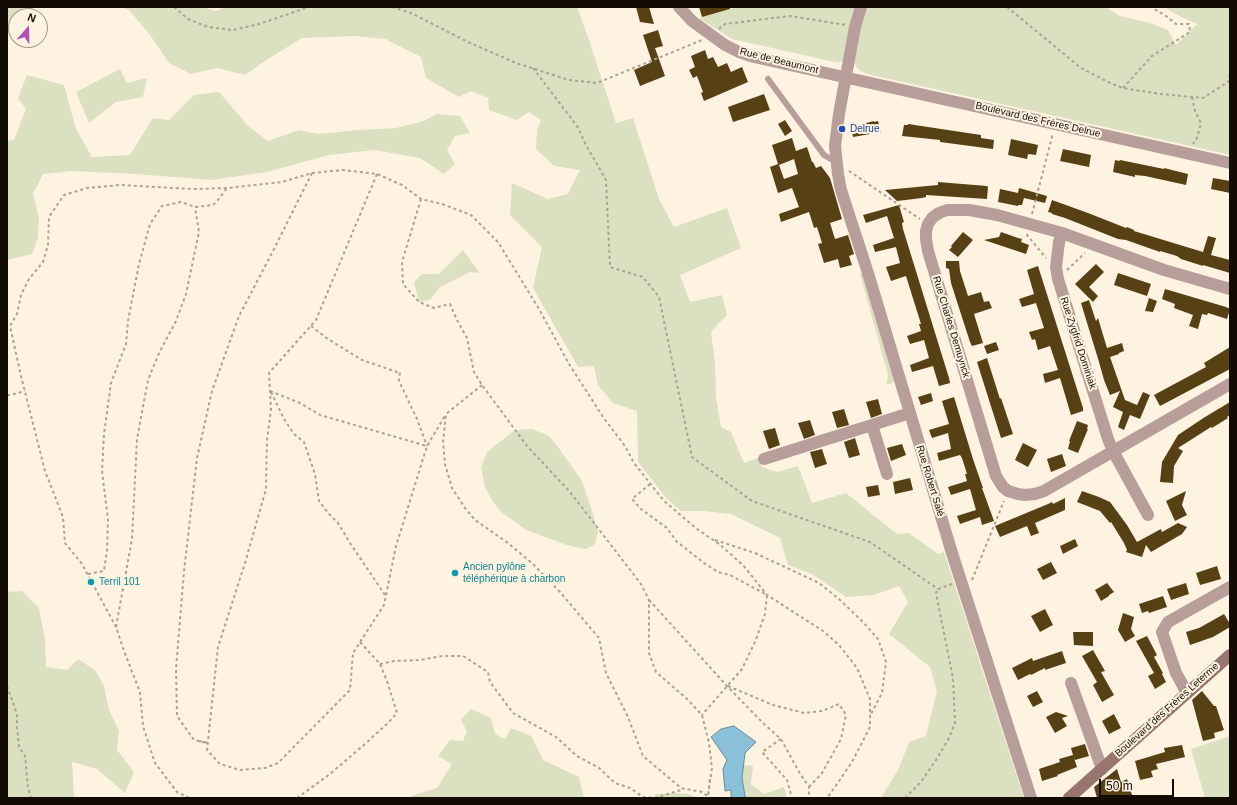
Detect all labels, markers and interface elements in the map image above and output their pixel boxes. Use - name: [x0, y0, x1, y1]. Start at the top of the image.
- north arrow: [8, 8, 48, 48]
- text: N: [26, 11, 38, 25]
- street label: Rue de Beaumont: [738, 45, 820, 77]
- street label: Boulevard des Frères Delrue: [974, 100, 1102, 140]
- place label: Delrue: [850, 123, 879, 135]
- marker: Delrue: [837, 124, 847, 134]
- street label: Rue Charles Demuynck: [930, 275, 972, 379]
- street label: Rue Zygfrid Dominiak: [1057, 295, 1099, 391]
- street label: Rue Robert Salé: [913, 444, 947, 518]
- place label: Ancien pylône téléphérique à charbon: [463, 561, 565, 584]
- marker: Ancien pylône téléphérique à charbon: [450, 568, 460, 578]
- place label: Terril 101: [99, 576, 140, 588]
- marker: Terril 101: [86, 577, 96, 587]
- street label: Boulevard des Frères Leterme: [1113, 660, 1221, 760]
- scale bar: [1101, 771, 1176, 797]
- text: 50 m: [1106, 779, 1133, 793]

